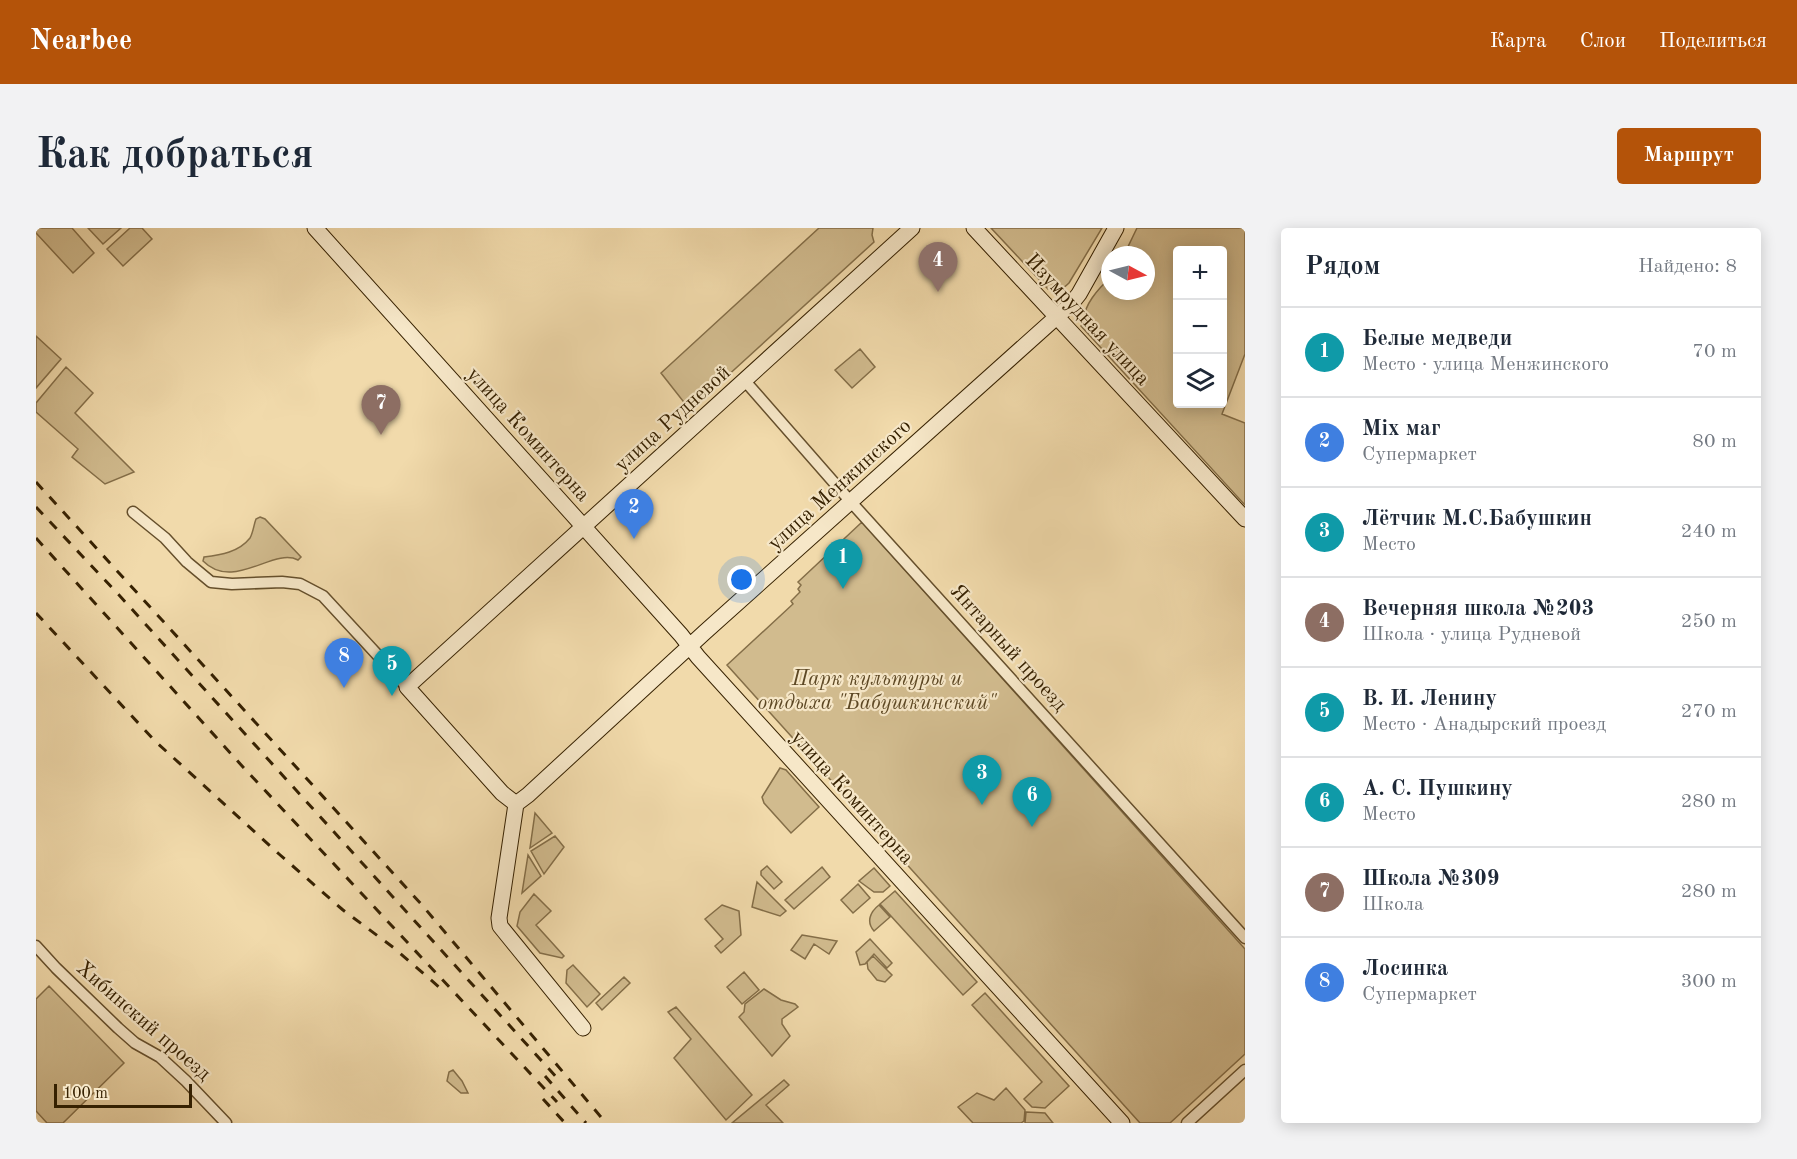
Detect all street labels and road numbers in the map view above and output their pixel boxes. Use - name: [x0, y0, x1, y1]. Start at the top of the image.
- street label: Изумрудная улица: [1021, 250, 1153, 390]
- street label: улица Рудневой: [611, 362, 735, 476]
- street label: улица Коминтерна: [462, 364, 593, 506]
- street label: улица Менжинского: [764, 415, 916, 555]
- street label: Янтарный проезд: [946, 580, 1071, 716]
- street label: улица Коминтерна: [786, 727, 917, 869]
- street label: Хибинский проезд: [72, 957, 215, 1085]

